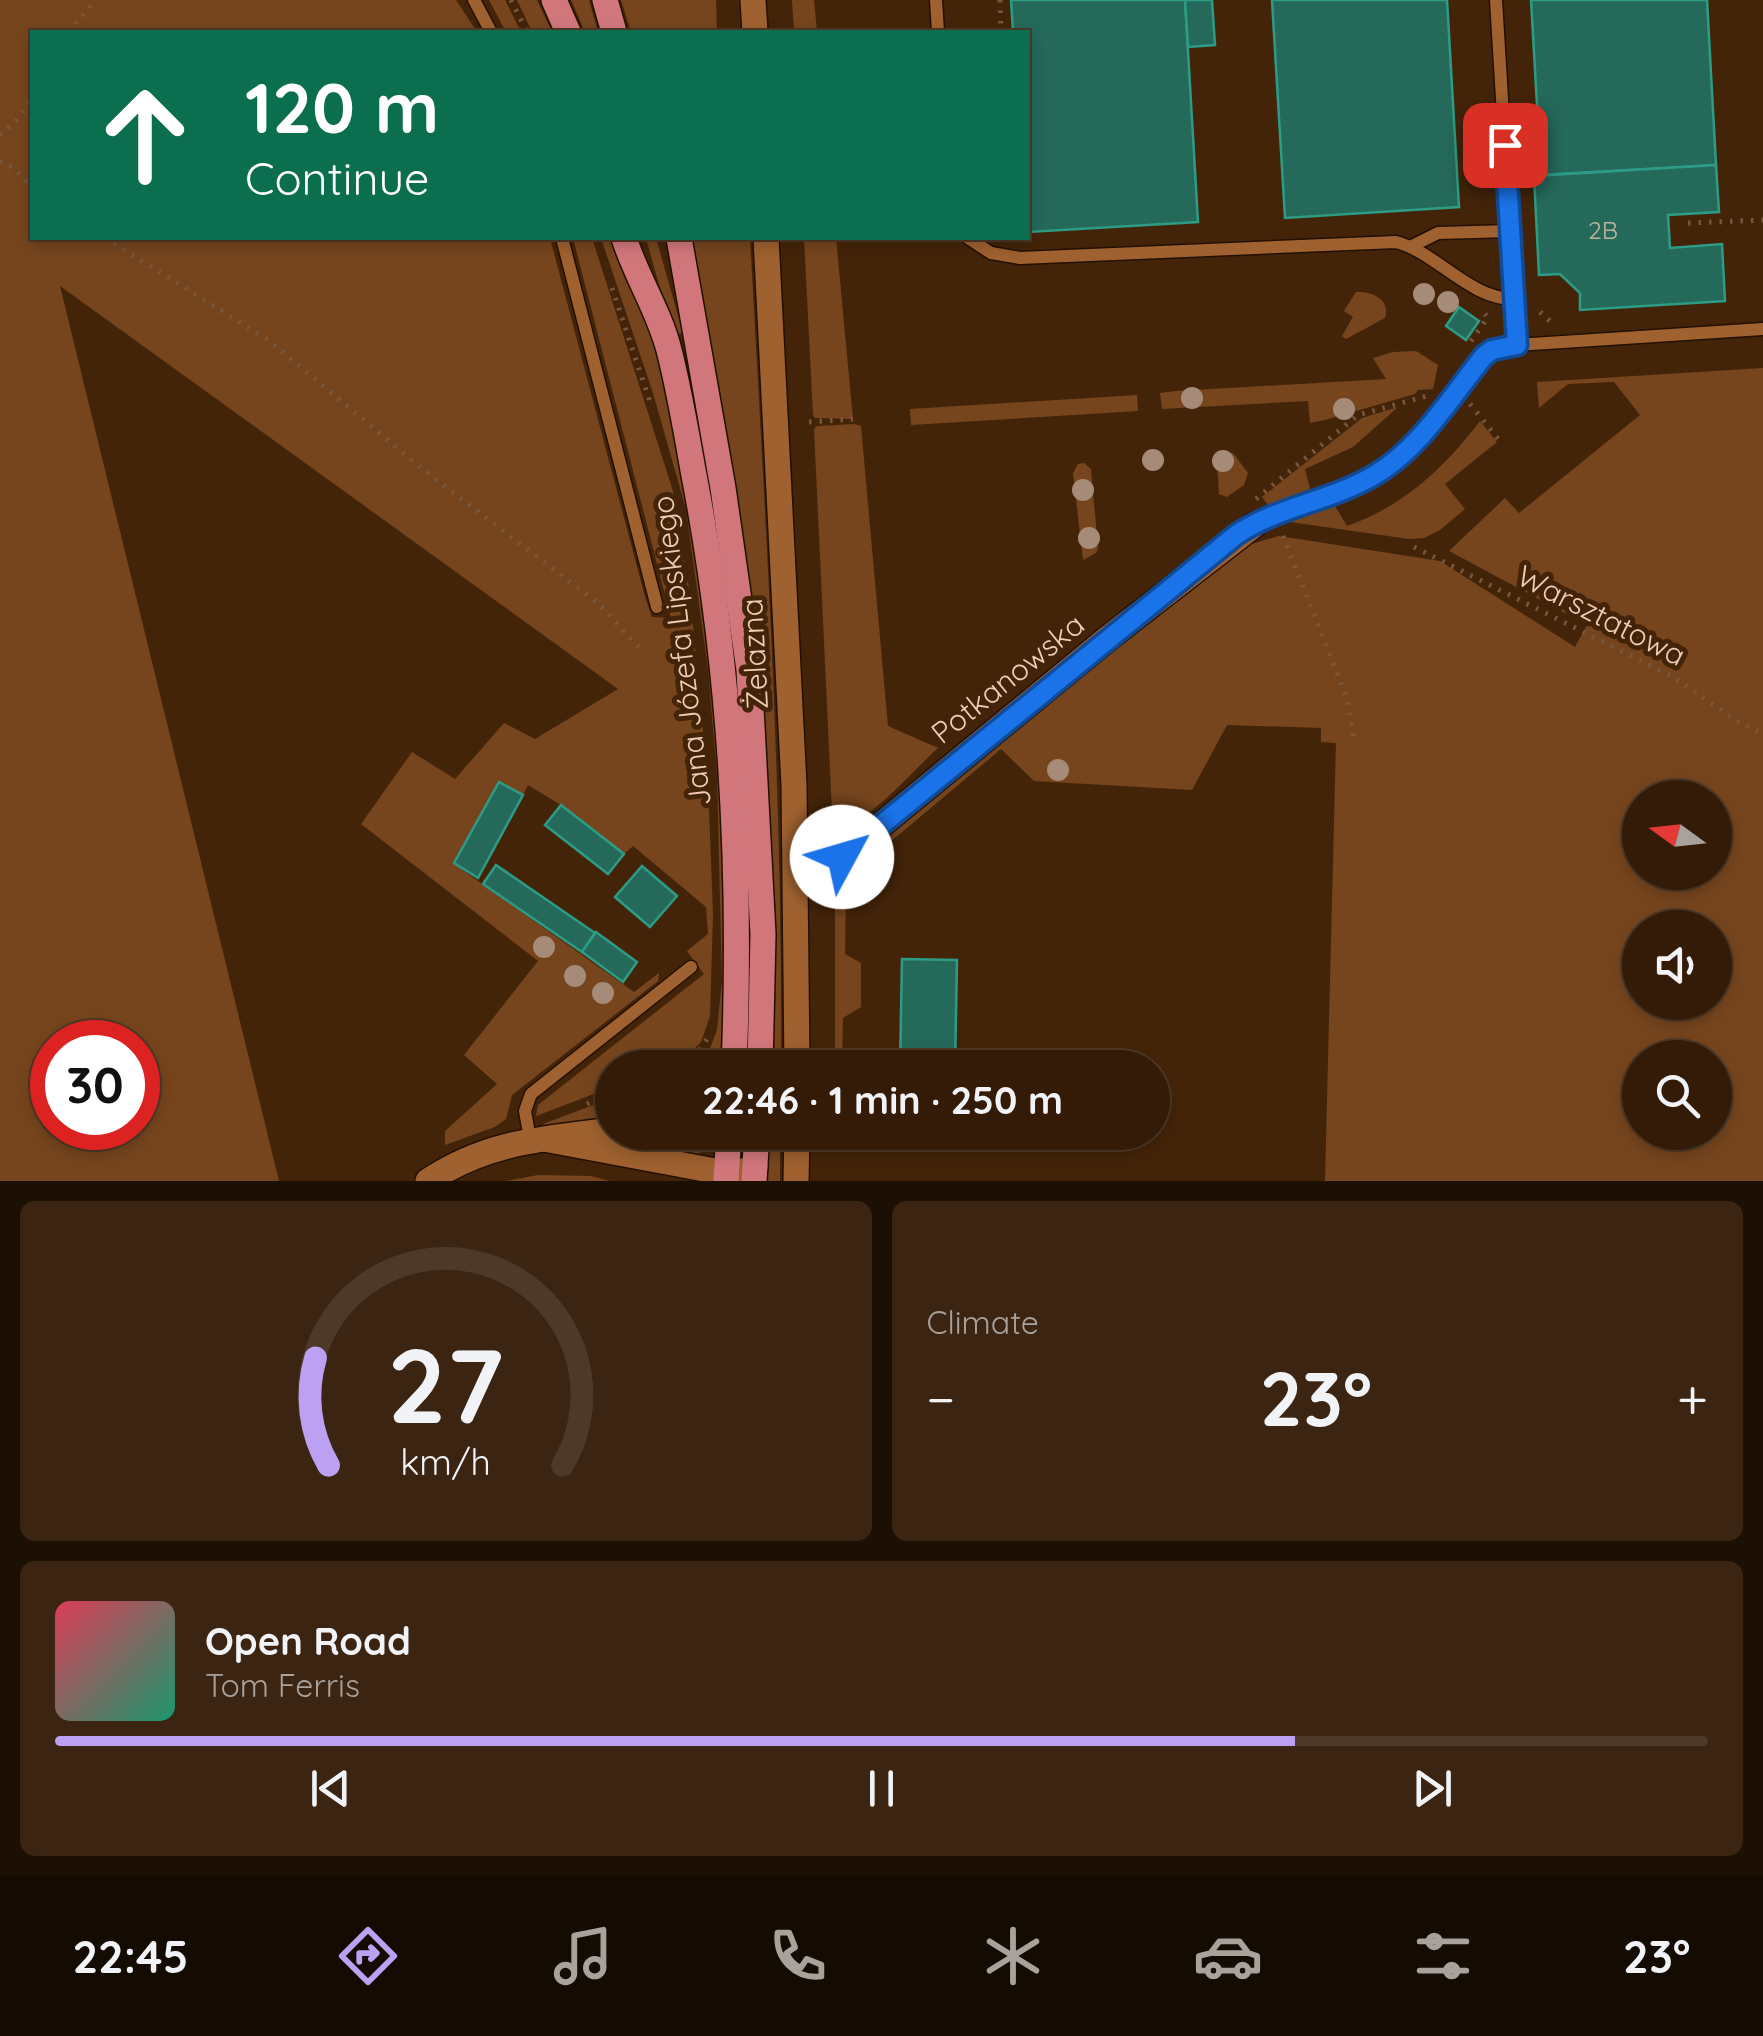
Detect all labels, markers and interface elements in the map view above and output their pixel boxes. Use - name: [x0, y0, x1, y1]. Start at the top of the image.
- text: 120 m: [245, 63, 439, 151]
- icon: ahead: [80, 70, 210, 200]
- pin: [1463, 103, 1548, 188]
- icon: arrive: [1478, 118, 1533, 173]
- text: Continue: [245, 150, 430, 206]
- house number: 2B: [1588, 214, 1618, 245]
- street label: Jana Józefa Lipskiego: [643, 494, 719, 808]
- street label: Warsztatowa: [1511, 556, 1692, 674]
- street label: Żelazna: [732, 598, 776, 711]
- street label: Potkanowska: [923, 605, 1092, 752]
- north arrow: [1622, 780, 1732, 890]
- map controls: [1622, 780, 1732, 1150]
- position arrow: [790, 805, 894, 909]
- button: sound: [1622, 910, 1732, 1020]
- speed limit sign: 30: [30, 1020, 160, 1150]
- button: search: [1622, 1040, 1732, 1150]
- text: 22:46 · 1 min · 250 m: [702, 1076, 1063, 1124]
- text: Climate: [927, 1302, 1039, 1342]
- text: 27: [388, 1319, 504, 1449]
- text: 23°: [1260, 1351, 1372, 1445]
- text: −: [927, 1364, 955, 1433]
- text: +: [1677, 1364, 1708, 1433]
- text: km/h: [400, 1439, 491, 1484]
- text: Open Road: [205, 1617, 411, 1665]
- text: Tom Ferris: [205, 1665, 360, 1705]
- icon: previous: [303, 1761, 358, 1816]
- icon: pause: [854, 1761, 909, 1816]
- icon: next: [1405, 1761, 1460, 1816]
- icon: directions: [333, 1921, 403, 1991]
- icon: music: [548, 1921, 618, 1991]
- icon: phone: [763, 1921, 833, 1991]
- icon: climate: [978, 1921, 1048, 1991]
- icon: car: [1193, 1921, 1263, 1991]
- icon: filters: [1408, 1921, 1478, 1991]
- text: 22:45: [72, 1928, 188, 1984]
- text: 23°: [1623, 1928, 1691, 1984]

